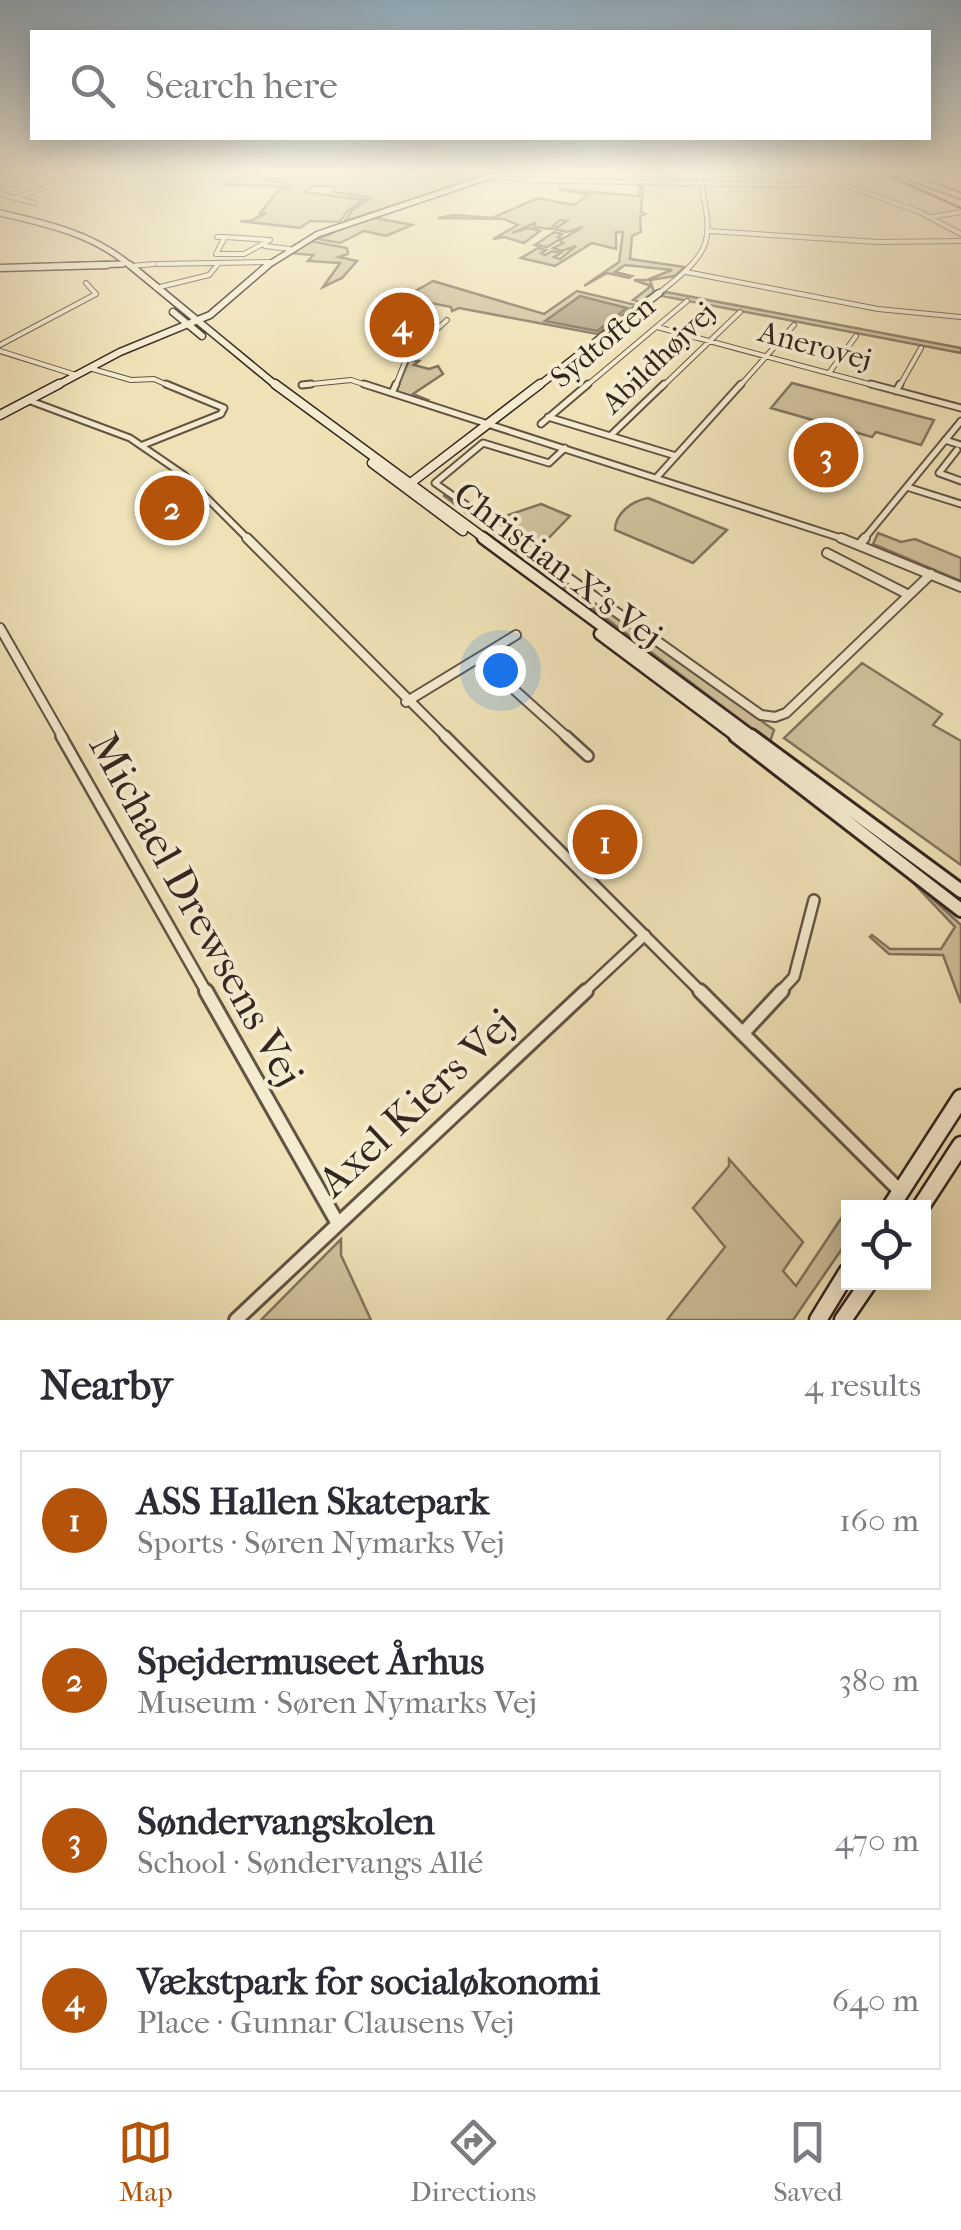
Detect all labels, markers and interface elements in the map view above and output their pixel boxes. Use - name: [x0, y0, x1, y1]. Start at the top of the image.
- search box: [30, 30, 931, 140]
- icon: search: [65, 58, 120, 113]
- text: Search here: [145, 63, 338, 108]
- pin: 4: [370, 288, 434, 362]
- street label: Sydtoften: [544, 288, 662, 395]
- street label: Abildhøjvej: [594, 295, 723, 421]
- street label: Anerovej: [754, 314, 875, 378]
- pin: 3: [794, 418, 858, 492]
- pin: 2: [140, 470, 204, 546]
- street label: Christian X's Vej: [446, 473, 670, 657]
- your location: [475, 645, 526, 696]
- street label: Michael Drewsens Vej: [79, 725, 313, 1095]
- pin: 1: [572, 804, 638, 880]
- street label: Axel Kiers Vej: [307, 999, 526, 1208]
- map controls: [841, 1200, 931, 1290]
- button: locate: [841, 1200, 931, 1290]
- text: Nearby: [40, 1361, 172, 1410]
- text: 4 results: [804, 1367, 921, 1404]
- text: ASS Hallen Skatepark: [137, 1479, 489, 1524]
- text: 1: [69, 1502, 80, 1539]
- text: 160 m: [839, 1502, 919, 1539]
- text: Sports · Søren Nymarks Vej: [137, 1524, 505, 1561]
- text: Spejdermuseet Århus: [137, 1639, 484, 1684]
- text: 2: [66, 1662, 83, 1699]
- text: 380 m: [839, 1662, 919, 1699]
- text: Museum · Søren Nymarks Vej: [137, 1684, 537, 1721]
- text: Søndervangskolen: [137, 1799, 435, 1844]
- text: 3: [68, 1822, 81, 1859]
- text: 470 m: [835, 1822, 919, 1859]
- text: School · Søndervangs Allé: [137, 1844, 483, 1881]
- text: Vækstpark for socialøkonomi: [137, 1959, 600, 2004]
- text: 4: [65, 1982, 84, 2019]
- text: 640 m: [832, 1982, 919, 2019]
- text: Place · Gunnar Clausens Vej: [137, 2004, 514, 2041]
- tab: Map: [118, 2115, 173, 2208]
- tab: Directions: [410, 2115, 536, 2208]
- tab: Saved: [773, 2115, 843, 2208]

